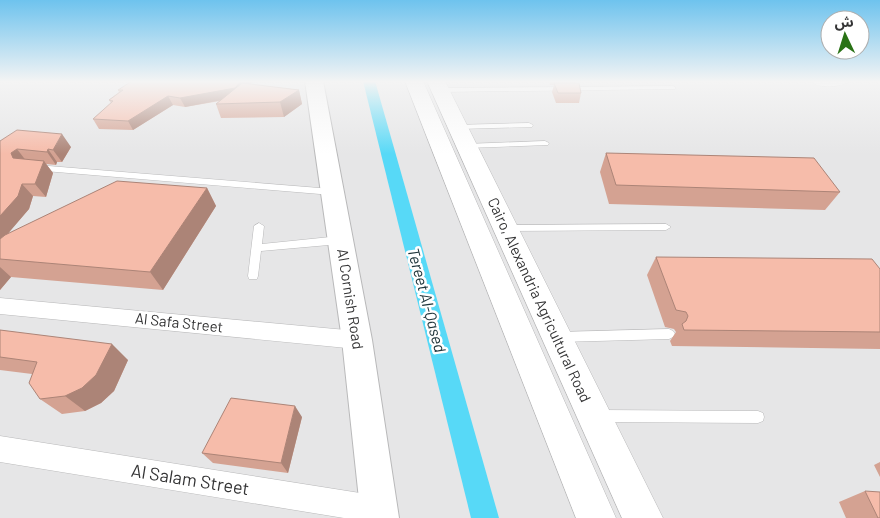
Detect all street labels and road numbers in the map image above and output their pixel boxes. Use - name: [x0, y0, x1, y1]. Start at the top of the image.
- street label: Cairo, Alexandria Agricultural Road: [484, 194, 595, 405]
- street label: Al Cornish Road: [334, 247, 368, 350]
- street label: Al Safa Street: [134, 308, 224, 336]
- street label: Al Salam Street: [130, 459, 251, 499]

